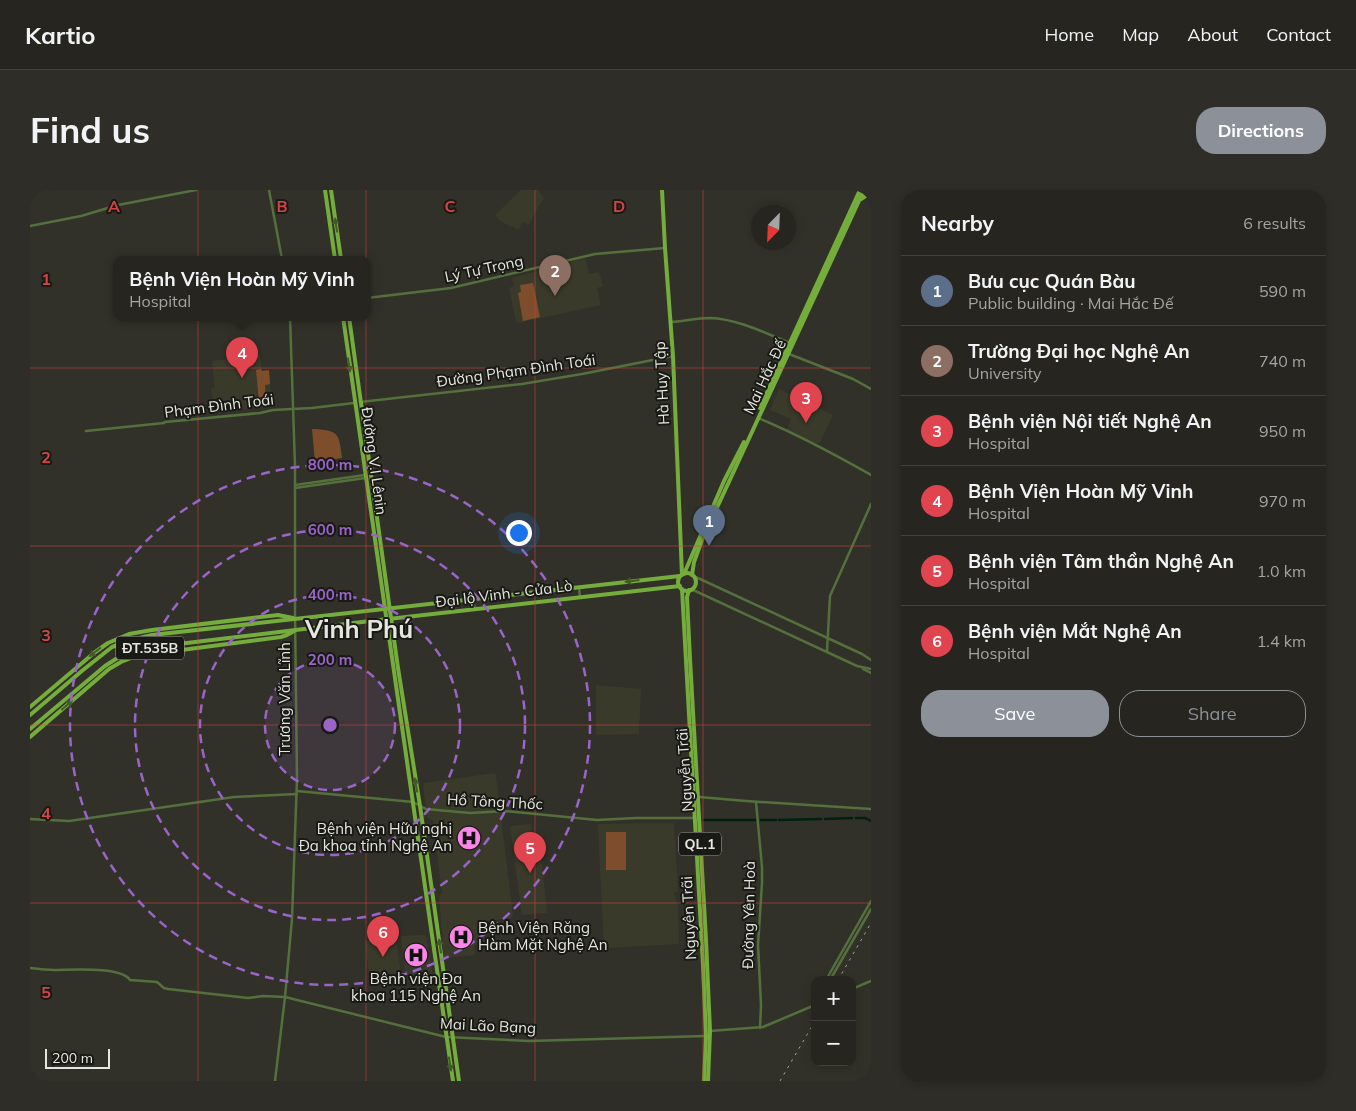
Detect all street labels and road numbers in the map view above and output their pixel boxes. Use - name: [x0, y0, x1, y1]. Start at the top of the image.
- street label: Lý Tự Trọng: [443, 251, 525, 286]
- street label: Mai Hắc Đế: [739, 336, 791, 417]
- street label: Hà Huy Tập: [650, 341, 673, 425]
- street label: Đường Phạm Đình Toái: [435, 350, 597, 391]
- street label: Phạm Đình Toái: [163, 389, 275, 422]
- street label: Đường V.I Lênin: [358, 406, 391, 516]
- street label: Đại lộ Vinh - Cửa Lò: [434, 576, 574, 611]
- road number: ĐT.535B: [116, 636, 184, 659]
- street label: Trương Văn Lĩnh: [275, 642, 294, 756]
- street label: Nguyễn Trãi: [672, 728, 697, 812]
- street label: Hồ Tông Thốc: [447, 790, 543, 814]
- road number: QL.1: [679, 832, 721, 856]
- street label: Đường Yên Hoà: [738, 861, 759, 969]
- street label: Nguyên Trãi: [677, 876, 700, 960]
- street label: Mai Lão Bạng: [440, 1014, 536, 1038]

